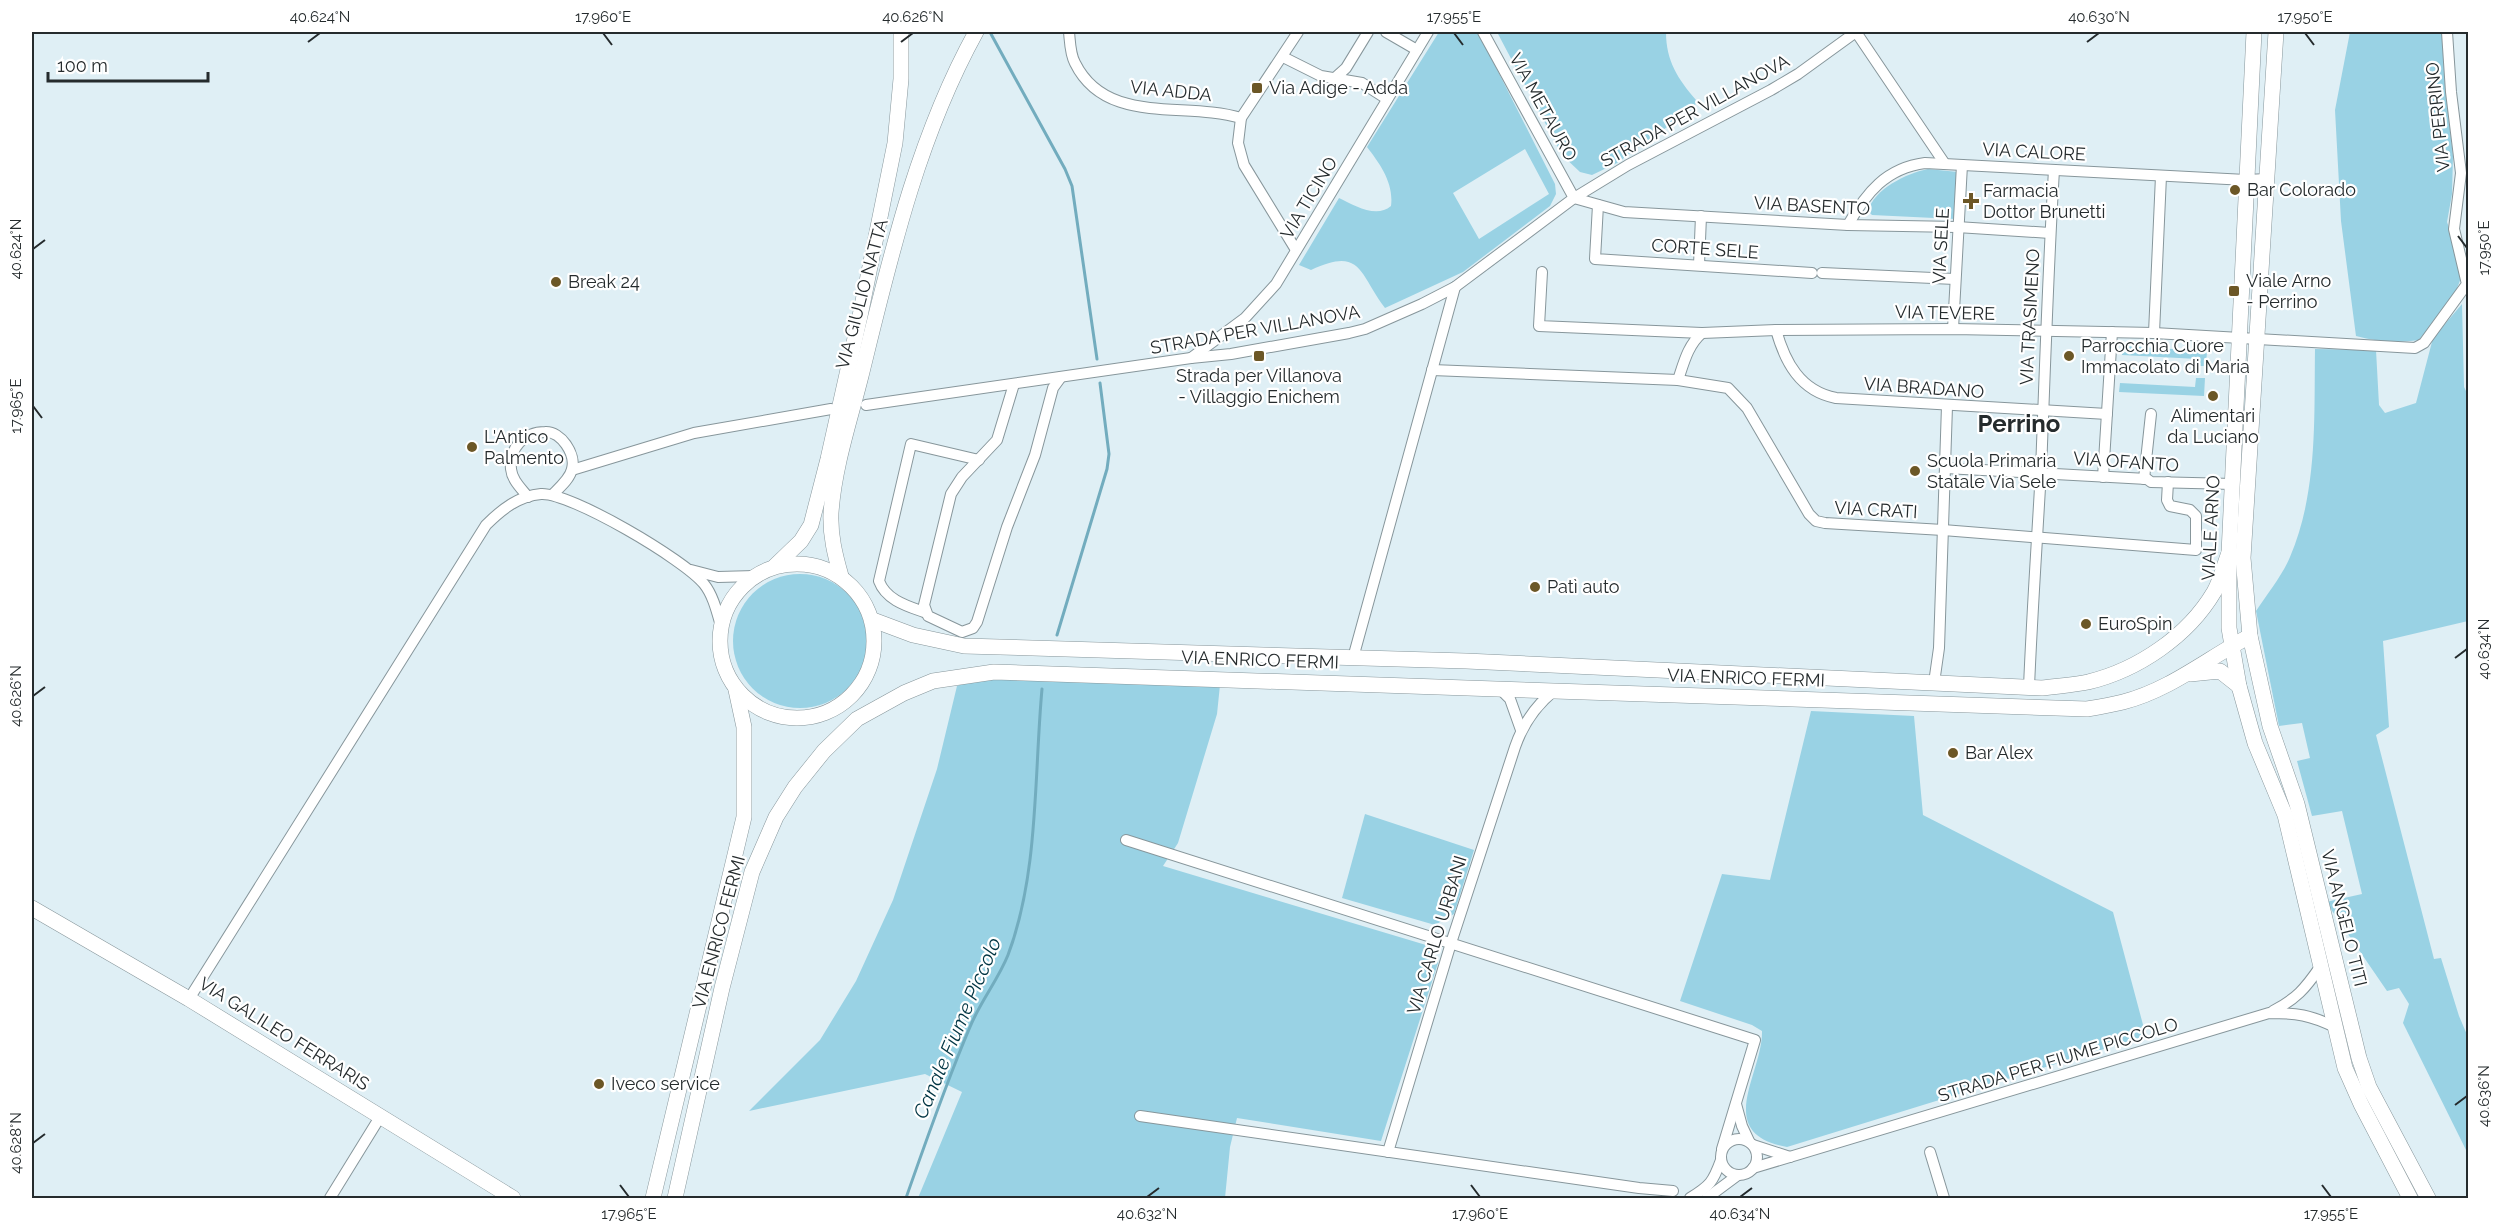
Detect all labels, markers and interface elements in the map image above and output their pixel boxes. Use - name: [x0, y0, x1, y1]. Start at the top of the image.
- text: 40.624°N: [290, 8, 350, 26]
- text: 17.960°E: [575, 8, 631, 26]
- text: 40.626°N: [882, 8, 944, 26]
- text: 17.955°E: [1427, 8, 1481, 26]
- text: 40.630°N: [2068, 8, 2130, 26]
- text: 17.950°E: [2277, 8, 2333, 26]
- scale bar: [48, 45, 208, 83]
- street label: VIA METAURO: [1505, 49, 1582, 164]
- street label: STRADA PER VILLANOVA: [1597, 50, 1793, 171]
- text: 100 m: [57, 55, 108, 76]
- street label: VIA PERRINO: [2421, 61, 2454, 173]
- street label: VIA ADDA: [1129, 76, 1213, 105]
- place label: Via Adige - Adda: [1269, 77, 1408, 98]
- marker: Via Adige - Adda: [1250, 81, 1264, 95]
- street label: VIA CALORE: [1982, 138, 2086, 165]
- street label: VIA TICINO: [1276, 153, 1341, 243]
- place label: Bar Colorado: [2247, 179, 2356, 200]
- place label: Farmacia Dottor Brunetti: [1983, 180, 2106, 222]
- marker: Bar Colorado: [2228, 183, 2242, 197]
- street label: VIA BASENTO: [1753, 192, 1871, 219]
- marker: Farmacia Dottor Brunetti: [1964, 194, 1978, 208]
- street label: VIA SELE: [1928, 207, 1953, 285]
- street label: VIA GIULIO NATTA: [831, 216, 892, 371]
- text: 40.624°N: [7, 219, 25, 279]
- text: 17.950°E: [2475, 220, 2493, 276]
- street label: CORTE SELE: [1651, 234, 1759, 263]
- street label: VIA TRASIMENO: [2015, 248, 2044, 386]
- place label: Viale Arno - Perrino: [2246, 270, 2331, 312]
- place label: Break 24: [568, 271, 640, 292]
- marker: Break 24: [549, 275, 563, 289]
- marker: Viale Arno - Perrino: [2227, 284, 2241, 298]
- street label: STRADA PER VILLANOVA: [1149, 301, 1361, 358]
- street label: VIA TEVERE: [1895, 301, 1995, 324]
- place label: Parrocchia Cuore Immacolato di Maria: [2081, 335, 2250, 377]
- marker: Strada per Villanova - Villaggio Enichem: [1252, 349, 1266, 363]
- marker: Parrocchia Cuore Immacolato di Maria: [2062, 349, 2076, 363]
- place label: Strada per Villanova - Villaggio Enichem: [1176, 365, 1342, 407]
- street label: VIA BRADANO: [1863, 373, 1985, 402]
- text: 17.965°E: [7, 378, 25, 434]
- marker: Alimentari da Luciano: [2206, 389, 2220, 403]
- place label: Alimentari da Luciano: [2167, 405, 2259, 447]
- district label: Perrino: [1978, 409, 2060, 438]
- place label: L'Antico Palmento: [484, 426, 564, 468]
- marker: L'Antico Palmento: [465, 440, 479, 454]
- street label: VIA OFANTO: [2072, 447, 2180, 476]
- place label: Scuola Primaria Statale Via Sele: [1927, 450, 2057, 492]
- marker: Scuola Primaria Statale Via Sele: [1908, 464, 1922, 478]
- street label: VIALE ARNO: [2197, 475, 2224, 581]
- street label: VIA CRATI: [1834, 497, 1918, 522]
- place label: Patì auto: [1547, 576, 1620, 597]
- marker: Patì auto: [1528, 580, 1542, 594]
- place label: EuroSpin: [2098, 613, 2173, 634]
- marker: EuroSpin: [2079, 617, 2093, 631]
- text: 40.634°N: [2475, 619, 2493, 679]
- street label: VIA ENRICO FERMI: [1181, 646, 1339, 673]
- street label: VIA ENRICO FERMI: [1667, 664, 1825, 691]
- text: 40.626°N: [7, 665, 25, 727]
- place label: Bar Alex: [1965, 742, 2033, 763]
- marker: Bar Alex: [1946, 746, 1960, 760]
- street label: VIA ANGELO TITI: [2317, 847, 2372, 989]
- street label: VIA ENRICO FERMI: [688, 853, 749, 1011]
- street label: VIA CARLO URBANI: [1402, 853, 1471, 1017]
- water label: Canale Fiume Piccolo: [908, 934, 1006, 1122]
- street label: VIA GALILEO FERRARIS: [195, 973, 373, 1095]
- street label: STRADA PER FIUME PICCOLO: [1935, 1013, 2180, 1106]
- text: 40.636°N: [2475, 1065, 2493, 1127]
- place label: Iveco service: [611, 1073, 720, 1094]
- marker: Iveco service: [592, 1077, 606, 1091]
- text: 40.628°N: [7, 1112, 25, 1174]
- text: 17.965°E: [601, 1205, 657, 1223]
- text: 40.632°N: [1117, 1205, 1177, 1223]
- text: 17.960°E: [1452, 1205, 1508, 1223]
- text: 40.634°N: [1710, 1205, 1770, 1223]
- text: 17.955°E: [2304, 1205, 2358, 1223]

